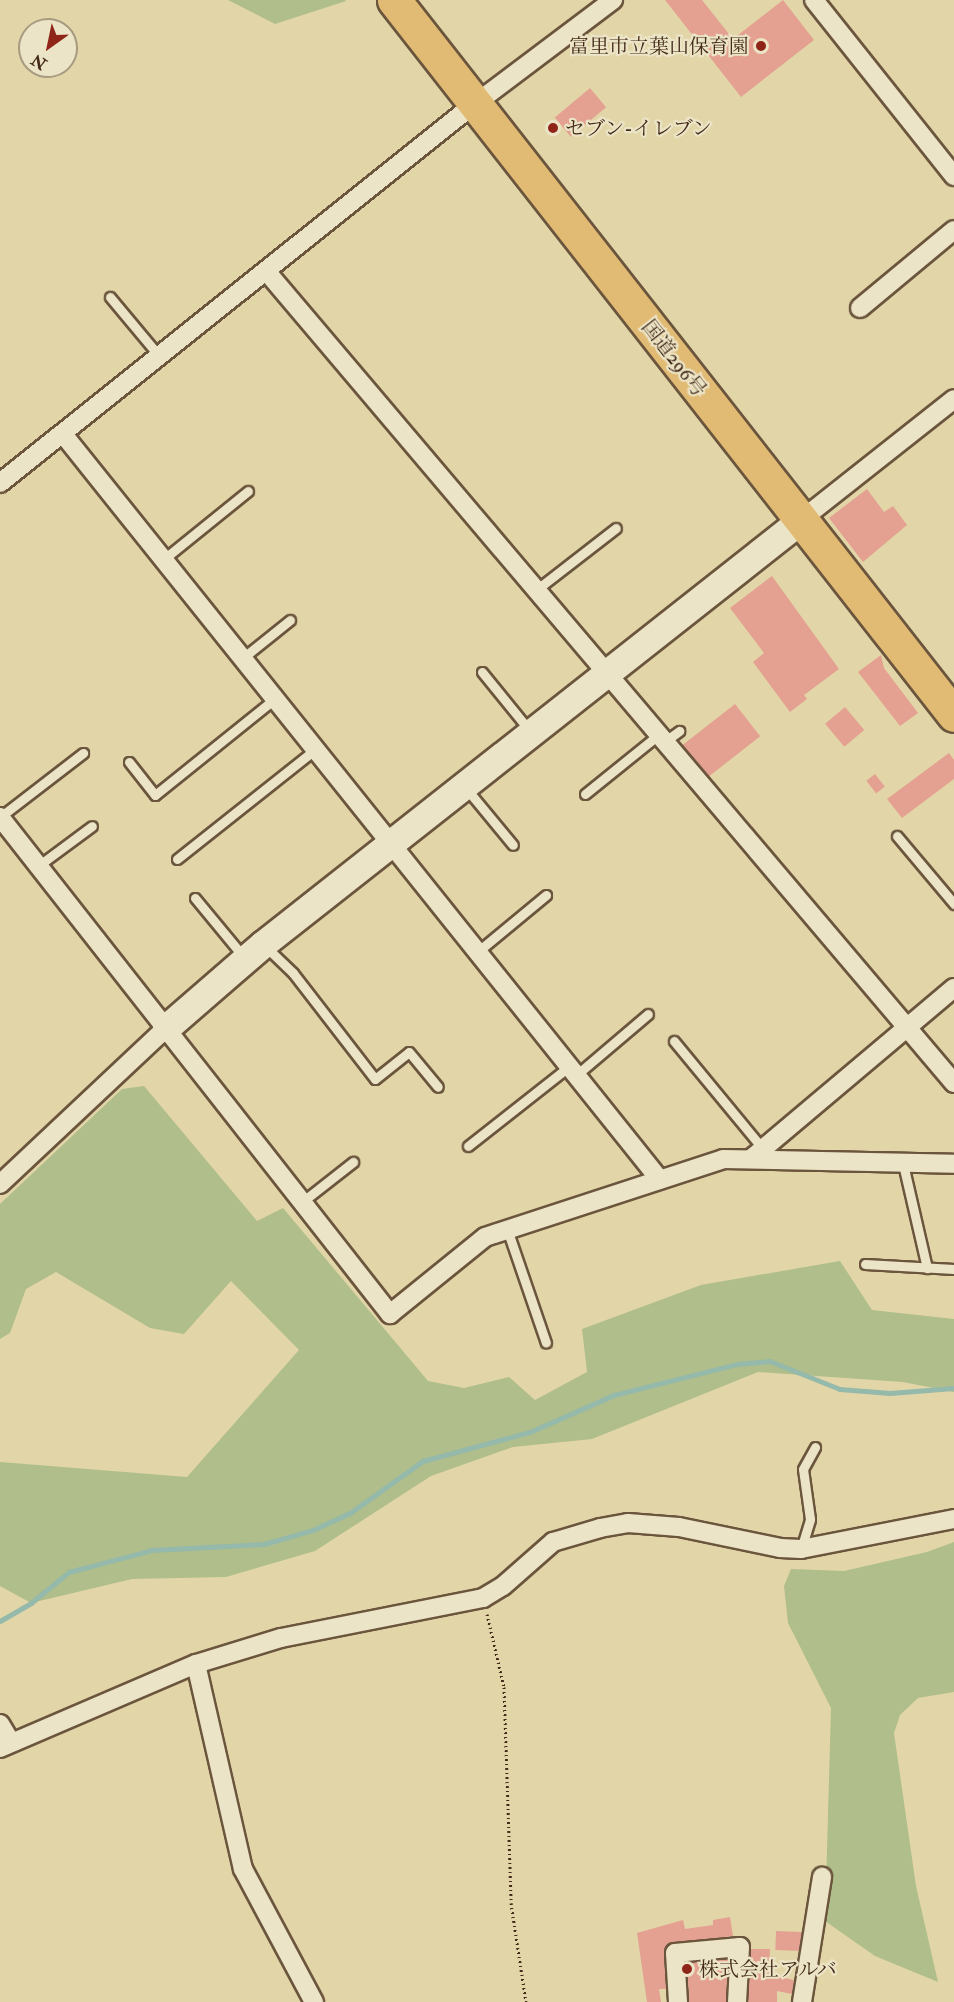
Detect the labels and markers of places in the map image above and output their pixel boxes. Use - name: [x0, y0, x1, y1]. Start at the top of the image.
- place label: 富里市立葉山保育園: [569, 34, 749, 58]
- marker: 富里市立葉山保育園: [754, 39, 768, 53]
- place label: セブン-イレブン: [565, 116, 713, 140]
- marker: セブン-イレブン: [546, 121, 560, 135]
- place label: 株式会社アルバ: [699, 1957, 839, 1981]
- marker: 株式会社アルバ: [680, 1962, 694, 1976]

